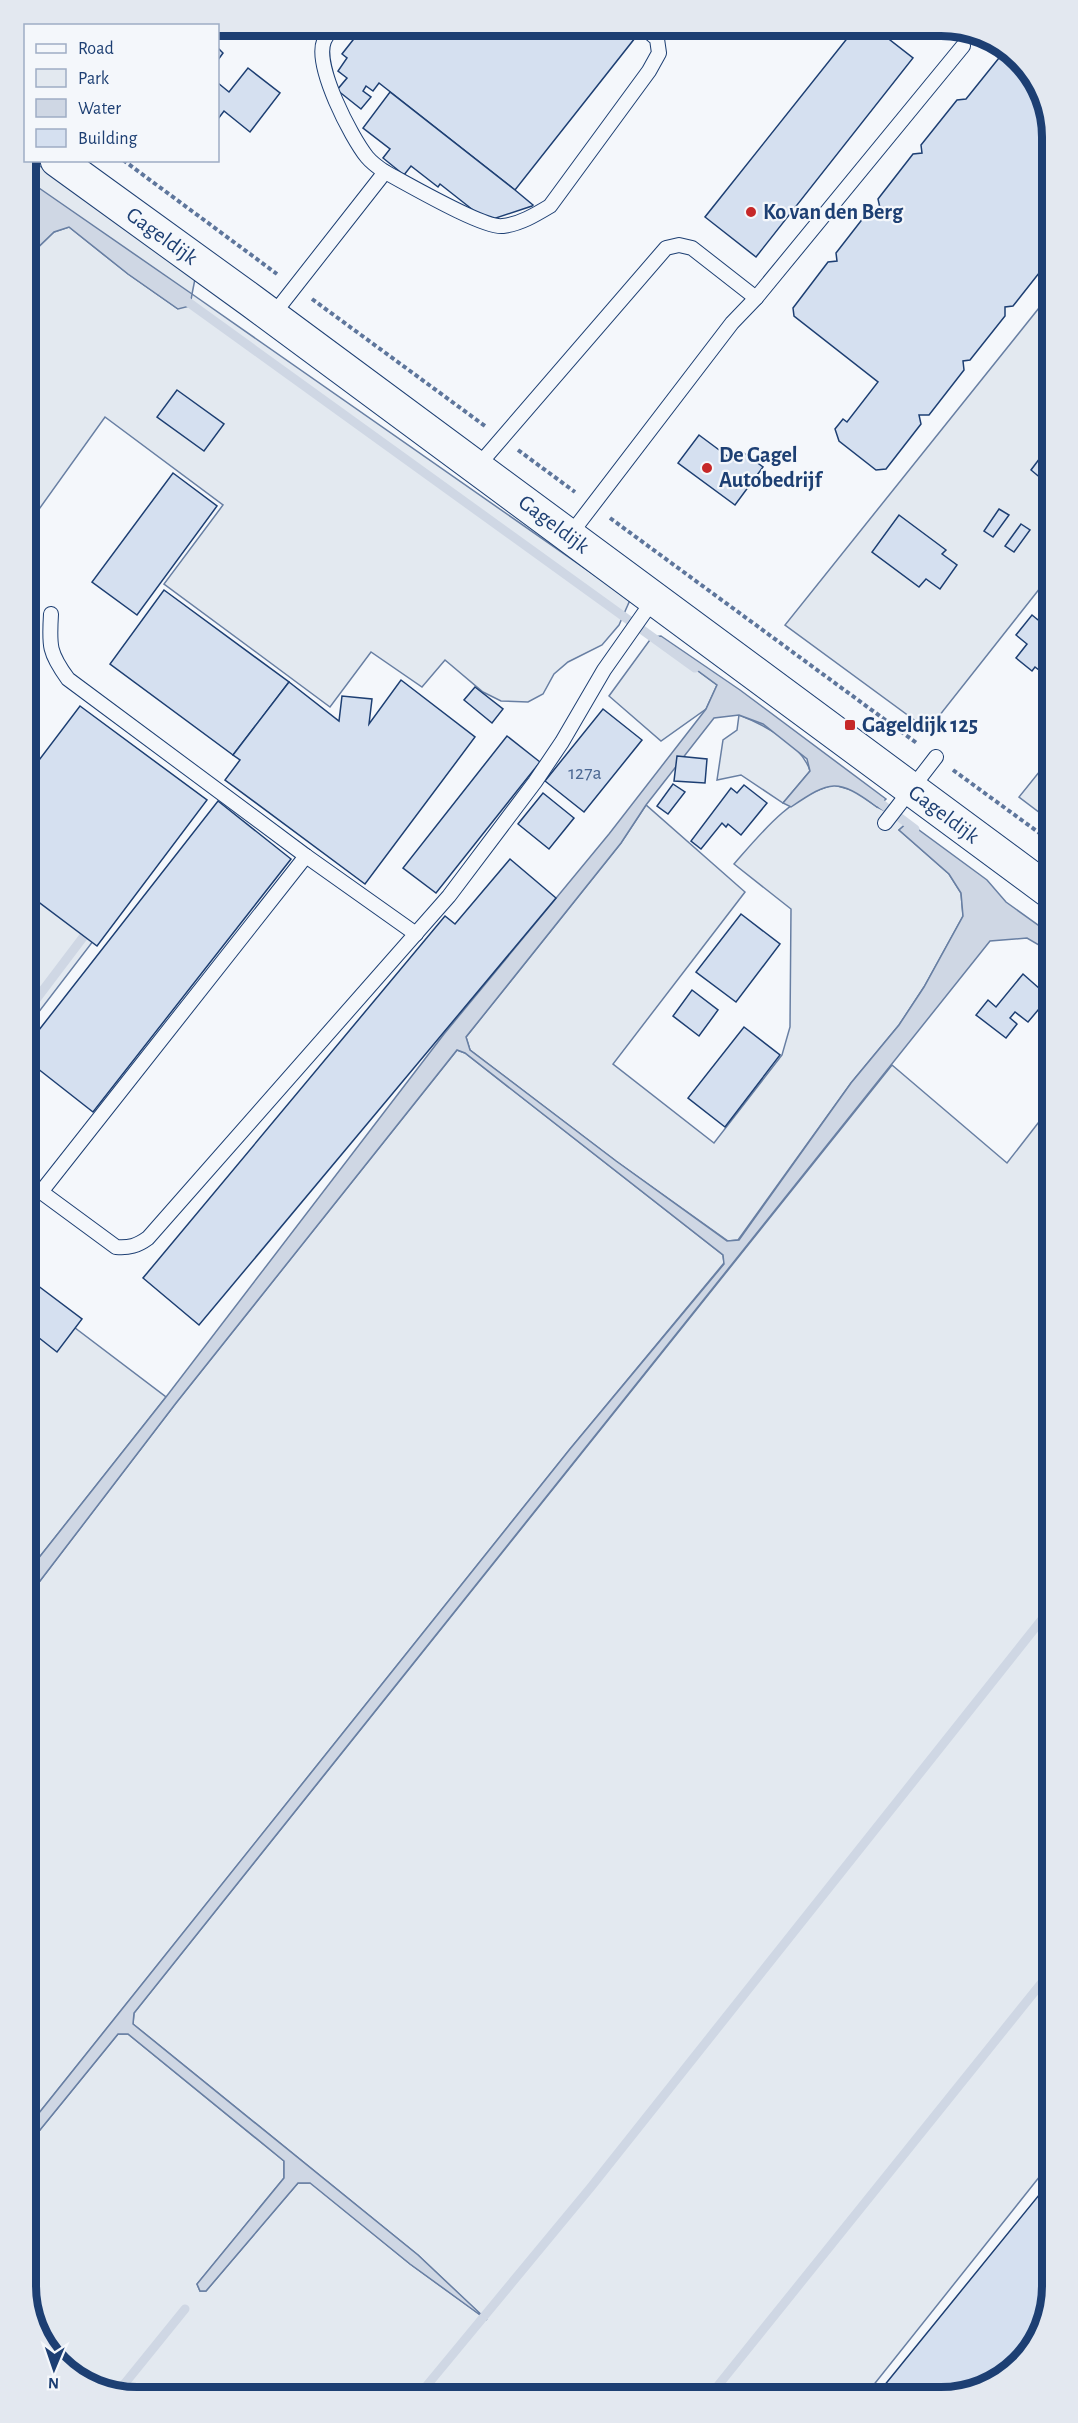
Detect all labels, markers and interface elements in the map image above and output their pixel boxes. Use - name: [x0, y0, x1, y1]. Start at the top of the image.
- legend: [24, 24, 219, 162]
- text: Road: [78, 40, 114, 58]
- text: Park: [78, 70, 110, 88]
- text: Water: [78, 100, 121, 118]
- text: Building: [78, 130, 138, 148]
- place label: Ko van den Berg: [763, 201, 904, 223]
- street label: Gageldijk: [122, 203, 202, 269]
- marker: Ko van den Berg: [744, 205, 758, 219]
- place label: De Gagel Autobedrijf: [719, 444, 824, 492]
- marker: De Gagel Autobedrijf: [700, 461, 714, 475]
- street label: Gageldijk: [515, 491, 593, 557]
- place label: Gageldijk 125: [862, 714, 978, 737]
- marker: Gageldijk 125: [843, 718, 857, 732]
- house number: 127a: [568, 763, 602, 783]
- street label: Gageldijk: [905, 781, 983, 847]
- north arrow: [24, 2339, 84, 2399]
- text: N: [48, 2375, 59, 2391]

